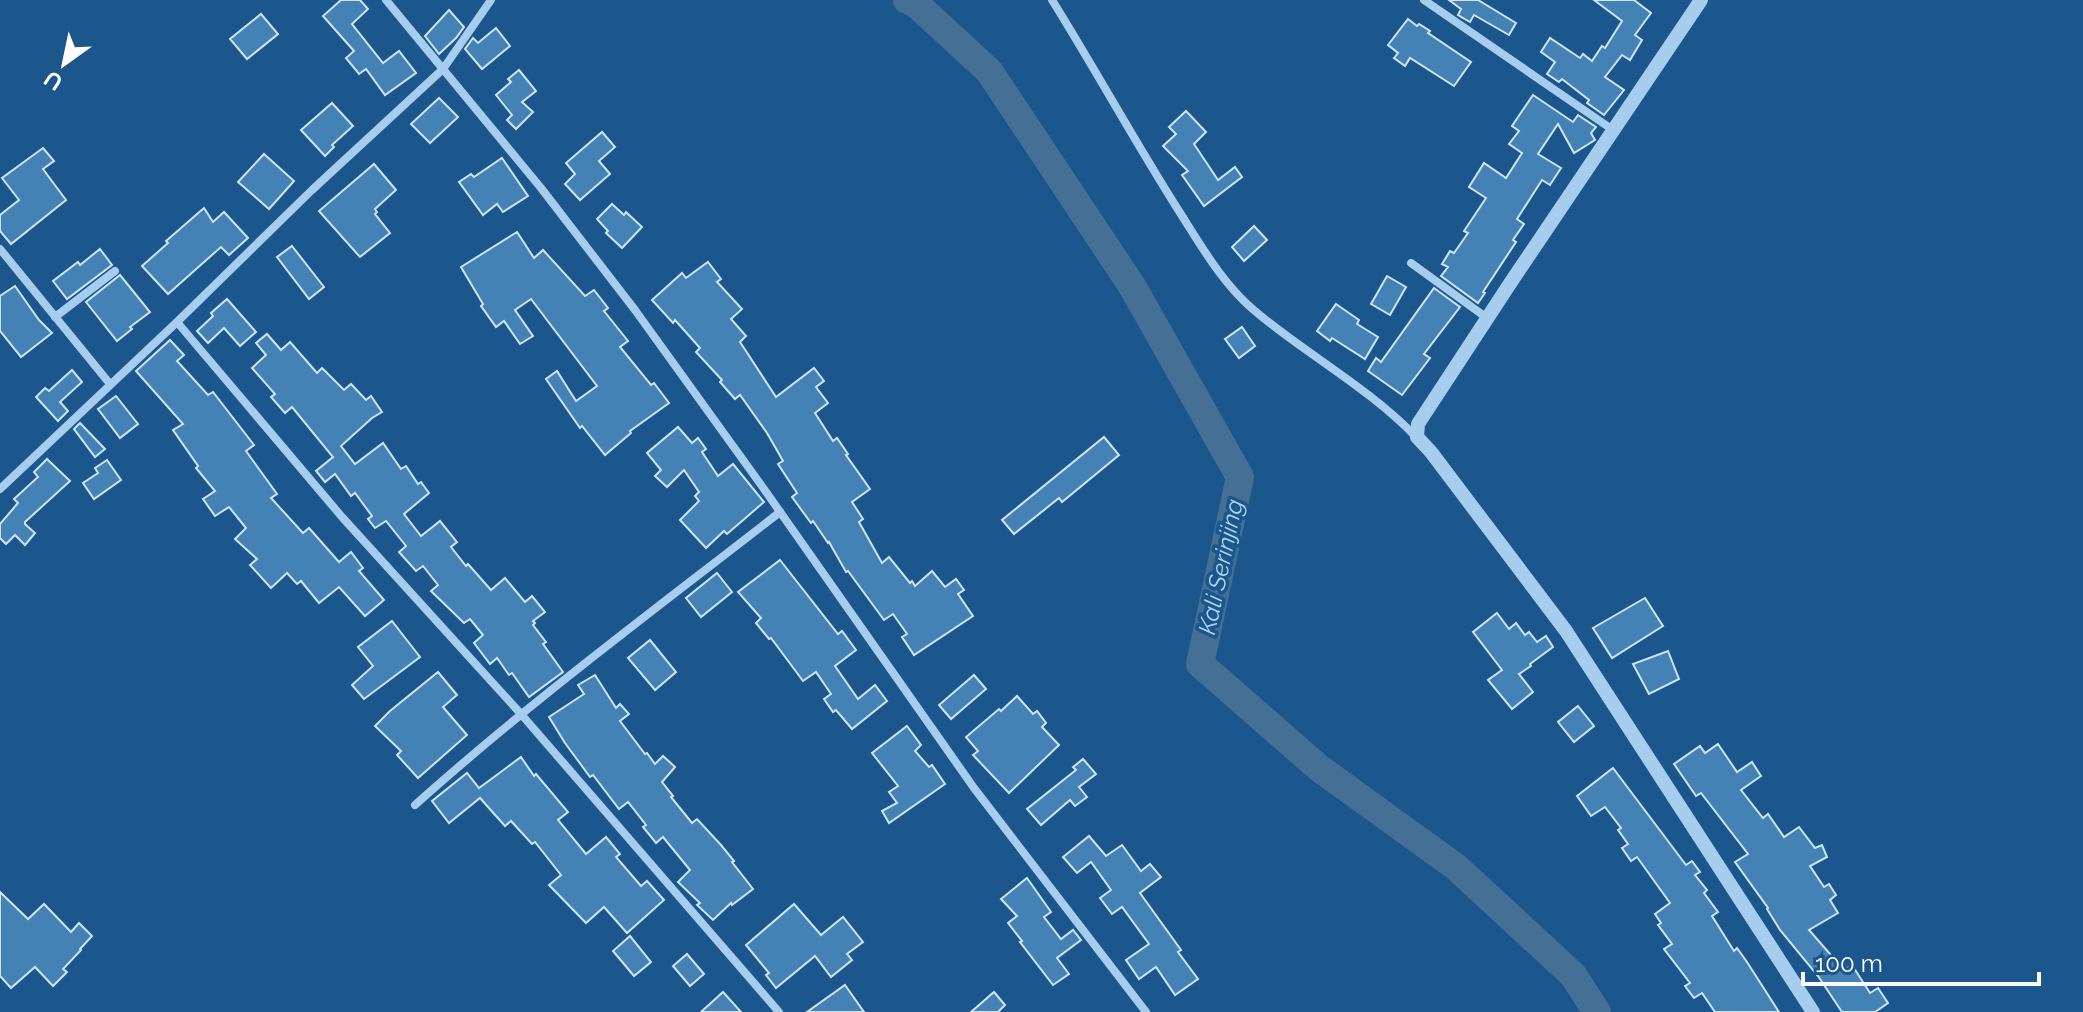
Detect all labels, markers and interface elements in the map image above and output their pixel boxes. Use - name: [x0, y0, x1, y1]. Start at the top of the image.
- north arrow: [24, 24, 104, 104]
- text: U: [39, 65, 67, 96]
- water label: Kali Serinjing: [1192, 497, 1249, 637]
- scale bar: [1803, 936, 2039, 986]
- text: 100 m: [1815, 949, 1883, 978]

